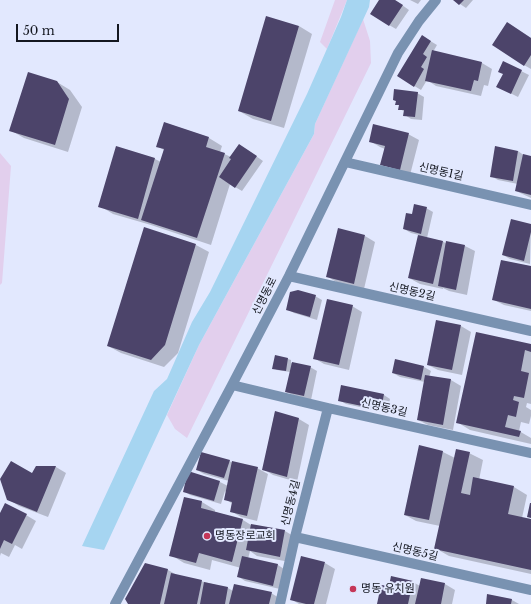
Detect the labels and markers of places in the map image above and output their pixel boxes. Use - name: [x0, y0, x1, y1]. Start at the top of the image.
- place label: 명동장로교회: [215, 529, 276, 543]
- marker: 명동장로교회: [202, 531, 212, 541]
- place label: 명동 유치원: [361, 582, 415, 596]
- marker: 명동 유치원: [348, 584, 358, 594]

